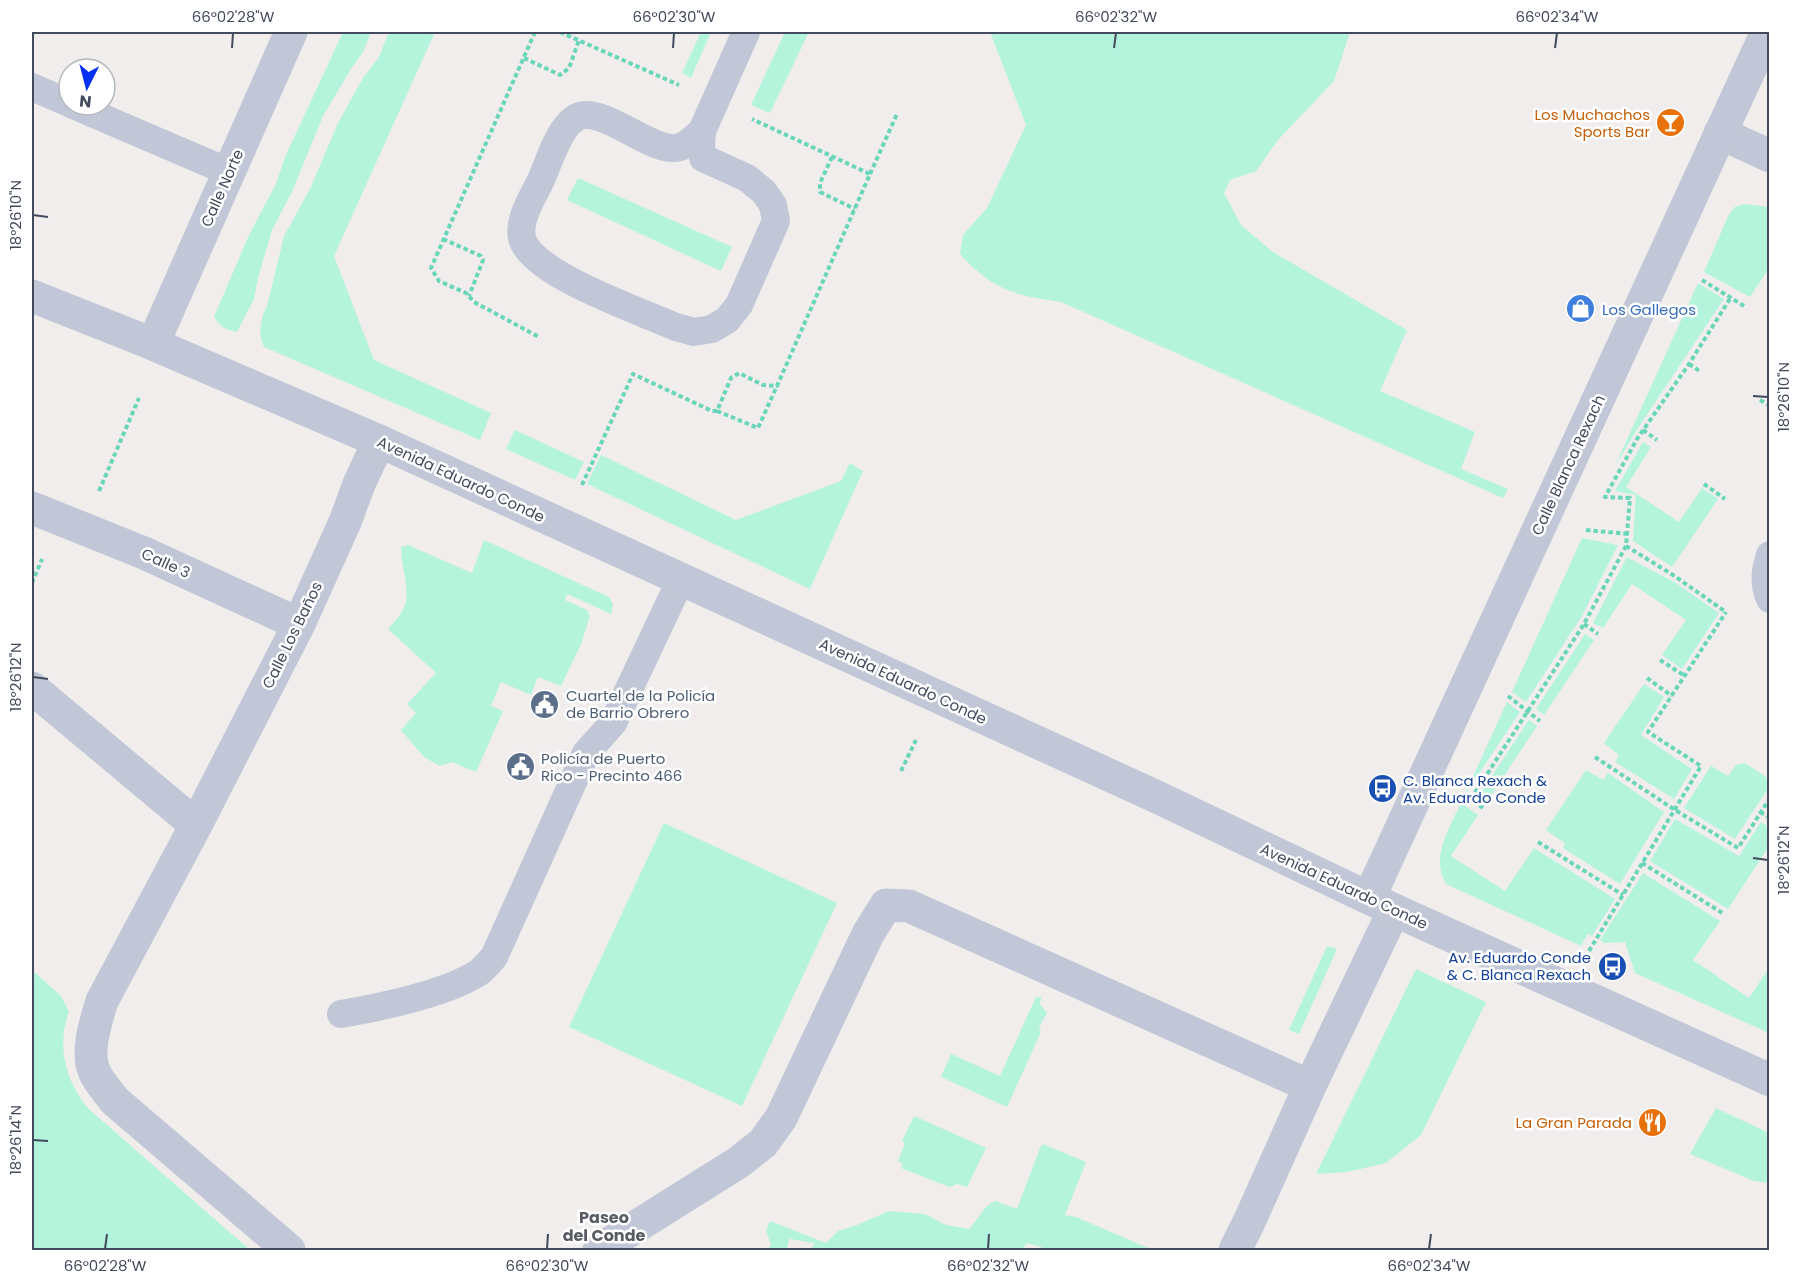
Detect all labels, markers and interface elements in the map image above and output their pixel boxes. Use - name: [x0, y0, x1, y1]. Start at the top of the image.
- text: 66°02'28"W: [192, 6, 275, 27]
- text: 66°02'30"W: [633, 6, 716, 27]
- text: 66°02'32"W: [1075, 6, 1157, 27]
- text: 66°02'34"W: [1516, 6, 1599, 27]
- north arrow: [57, 57, 117, 117]
- text: N: [78, 89, 93, 113]
- place label: Los Muchachos Sports Bar: [1535, 104, 1650, 142]
- bar icon: Los Muchachos Sports Bar: [1655, 107, 1687, 139]
- street label: Calle Norte: [196, 146, 248, 230]
- text: 18°26'10"N: [5, 180, 26, 250]
- shop icon: Los Gallegos: [1565, 293, 1597, 325]
- place label: Los Gallegos: [1602, 299, 1696, 320]
- text: 18°26'10"N: [1773, 362, 1794, 432]
- street label: Calle Blanca Rexach: [1526, 391, 1610, 539]
- street label: Avenida Eduardo Conde: [374, 431, 548, 527]
- street label: Calle 3: [138, 543, 194, 583]
- street label: Calle Los Baños: [257, 578, 327, 692]
- street label: Avenida Eduardo Conde: [816, 633, 990, 729]
- text: 18°26'12"N: [5, 642, 26, 712]
- place label: Cuartel de la Policía de Barrio Obrero: [566, 685, 715, 723]
- public building icon: Cuartel de la Policía de Barrio Obrero: [529, 688, 561, 720]
- place label: Policía de Puerto Rico - Precinto 466: [541, 748, 682, 786]
- public building icon: Policía de Puerto Rico - Precinto 466: [504, 751, 536, 783]
- place label: C. Blanca Rexach & Av. Eduardo Conde: [1403, 770, 1547, 808]
- bus stop icon: C. Blanca Rexach & Av. Eduardo Conde: [1366, 773, 1398, 805]
- text: 18°26'12"N: [1773, 825, 1794, 895]
- street label: Avenida Eduardo Conde: [1257, 838, 1431, 934]
- place label: Av. Eduardo Conde & C. Blanca Rexach: [1447, 947, 1591, 985]
- bus stop icon: Av. Eduardo Conde & C. Blanca Rexach: [1596, 950, 1628, 982]
- text: 18°26'14"N: [5, 1105, 26, 1175]
- restaurant icon: La Gran Parada: [1637, 1106, 1669, 1138]
- place label: La Gran Parada: [1516, 1112, 1632, 1133]
- district label: Paseo del Conde: [563, 1206, 645, 1247]
- text: 66°02'28"W: [64, 1255, 147, 1276]
- text: 66°02'30"W: [506, 1255, 589, 1276]
- text: 66°02'32"W: [947, 1255, 1029, 1276]
- text: 66°02'34"W: [1388, 1255, 1471, 1276]

